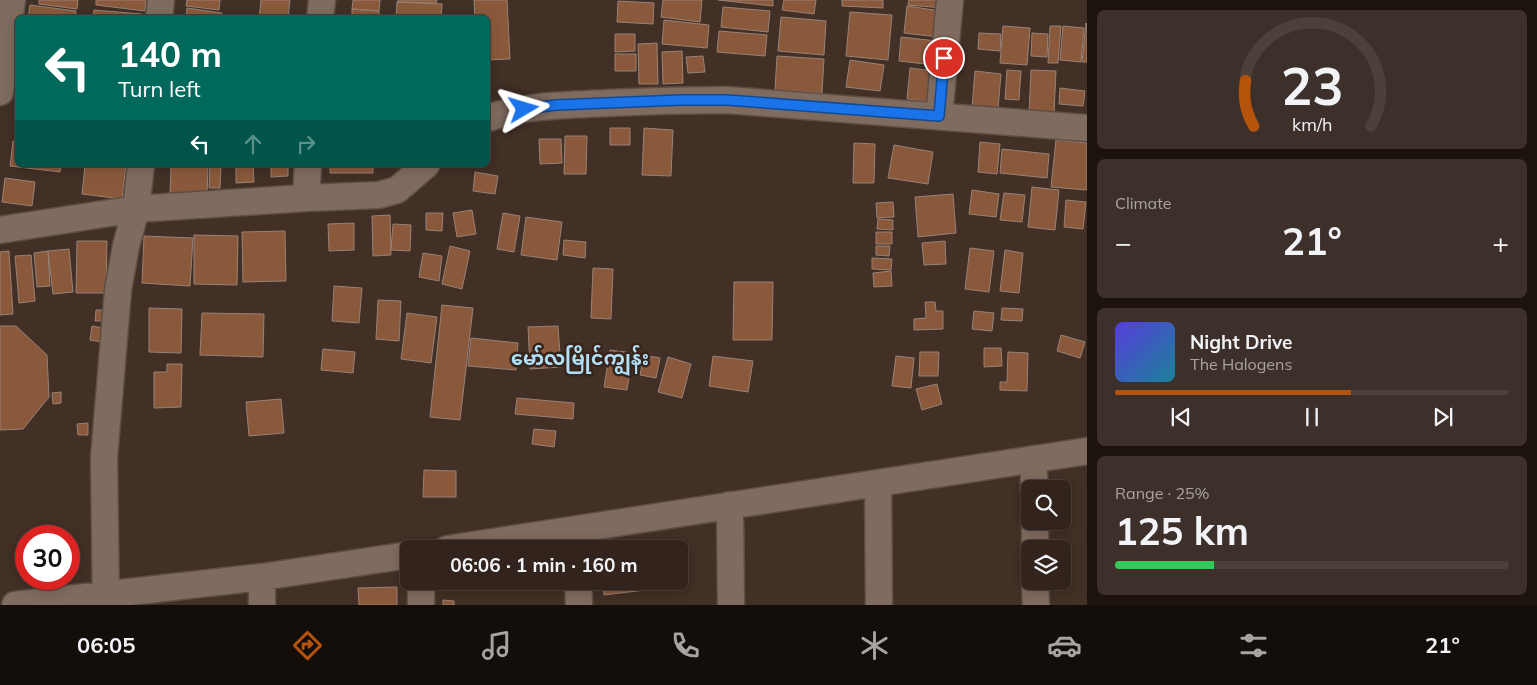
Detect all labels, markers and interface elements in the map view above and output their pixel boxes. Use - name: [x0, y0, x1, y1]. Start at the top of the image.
- text: 140 m: [118, 32, 222, 76]
- icon: left: [35, 35, 100, 100]
- pin: [923, 37, 965, 79]
- icon: arrive: [930, 44, 958, 72]
- text: 23: [1281, 53, 1343, 118]
- text: Turn left: [118, 75, 201, 103]
- position arrow: [497, 82, 549, 134]
- text: km/h: [1292, 113, 1332, 135]
- icon: left: [186, 130, 214, 158]
- icon: ahead: [239, 130, 267, 158]
- icon: right: [292, 130, 320, 158]
- text: Climate: [1115, 193, 1171, 213]
- text: 21°: [1282, 217, 1342, 265]
- text: −: [1115, 225, 1132, 260]
- text: +: [1492, 225, 1509, 260]
- text: Night Drive: [1190, 330, 1292, 354]
- district label: မော်လမြိုင်ကျွန်း: [511, 345, 649, 376]
- text: The Halogens: [1190, 354, 1292, 374]
- icon: previous: [1167, 403, 1195, 431]
- icon: pause: [1298, 403, 1326, 431]
- icon: next: [1429, 403, 1457, 431]
- map controls: [1021, 480, 1071, 590]
- button: search: [1021, 480, 1071, 530]
- text: Range · 25%: [1115, 483, 1210, 503]
- text: 125 km: [1115, 507, 1249, 555]
- speed limit sign: 30: [15, 525, 80, 590]
- button: layers: [1021, 540, 1071, 590]
- text: 06:06 · 1 min · 160 m: [450, 553, 638, 577]
- icon: directions: [290, 628, 325, 663]
- icon: music: [479, 628, 514, 663]
- icon: phone: [668, 628, 703, 663]
- icon: climate: [857, 628, 892, 663]
- icon: car: [1047, 628, 1082, 663]
- icon: filters: [1236, 628, 1271, 663]
- text: 06:05: [77, 631, 135, 659]
- text: 21°: [1425, 631, 1460, 659]

